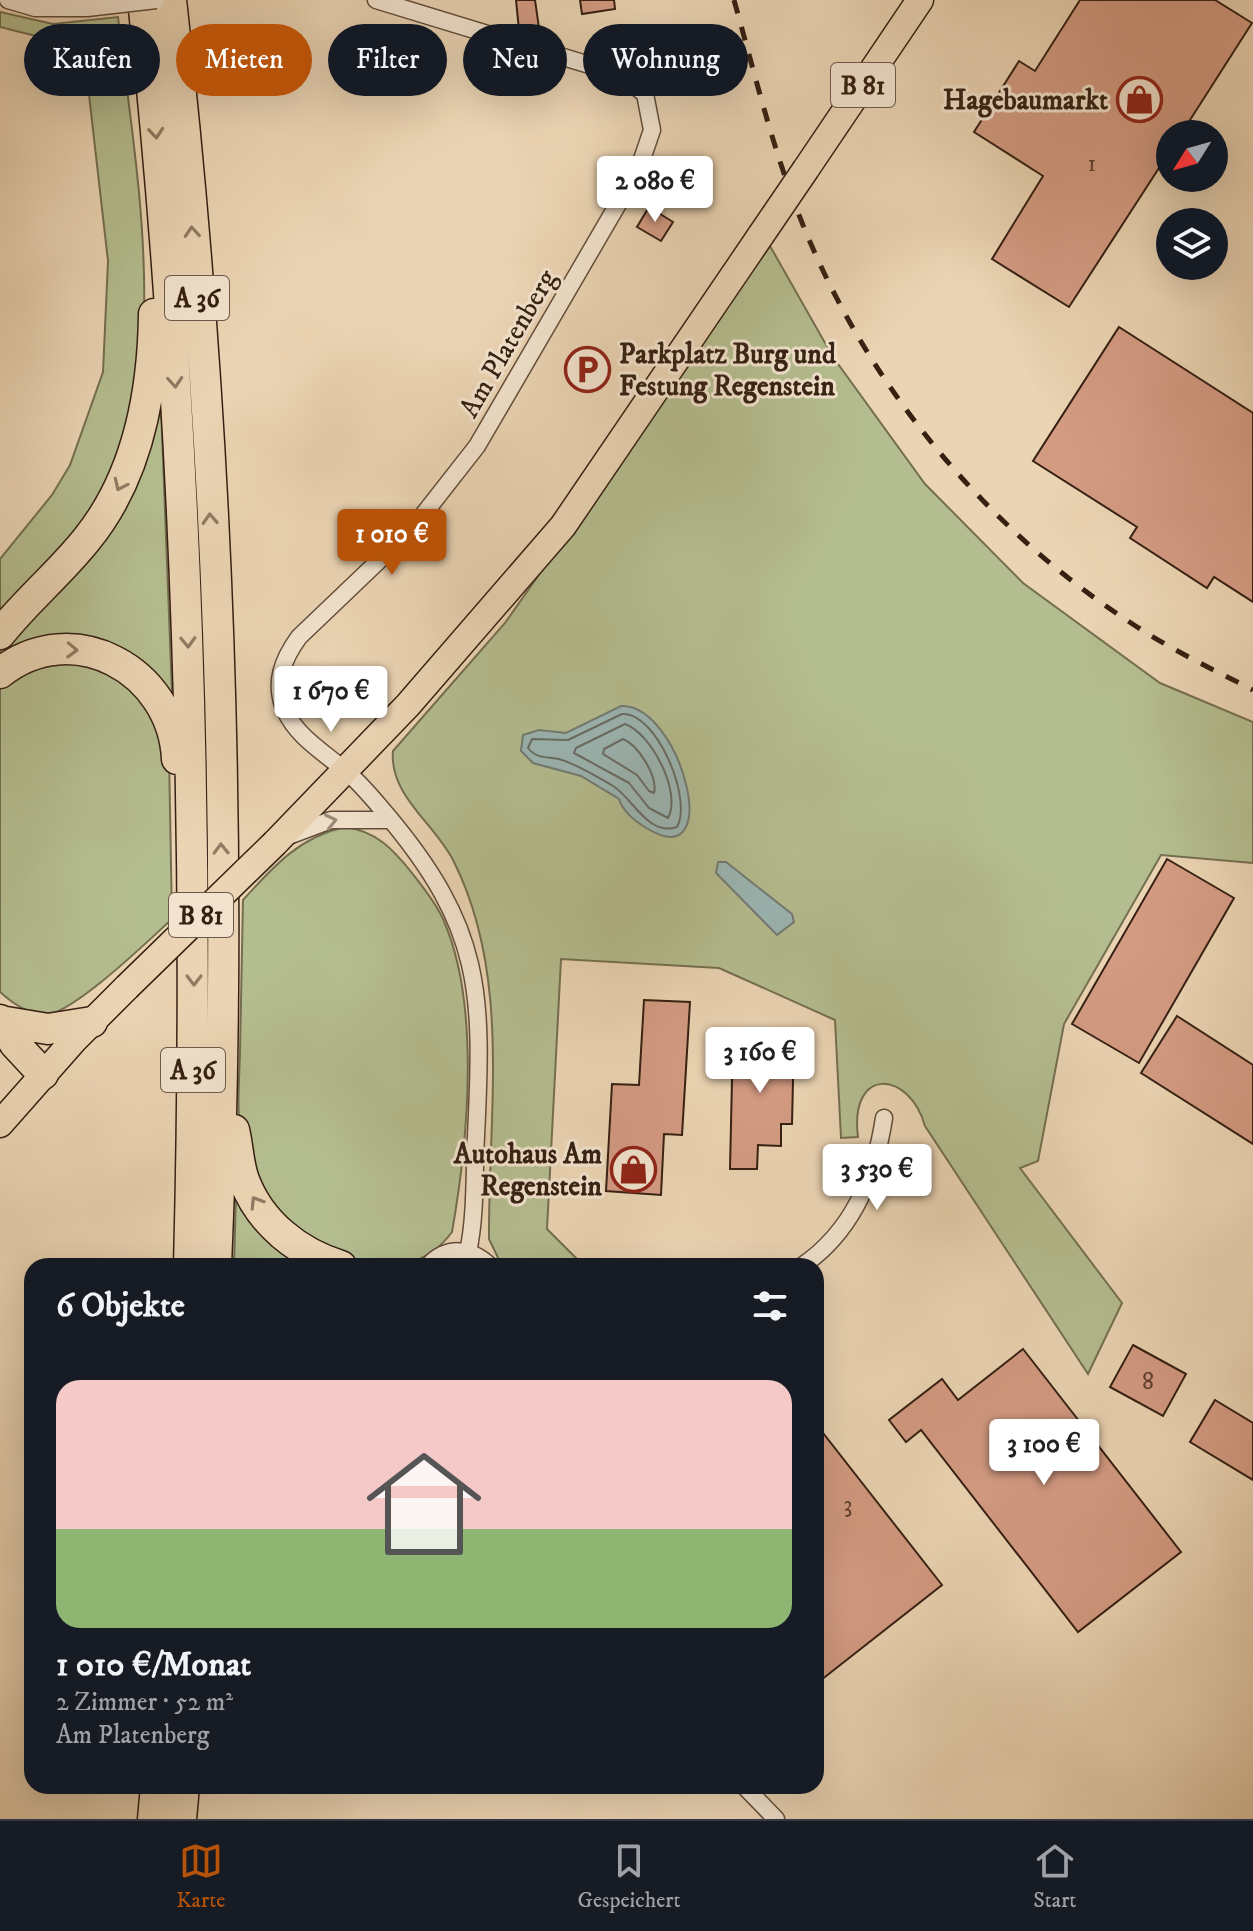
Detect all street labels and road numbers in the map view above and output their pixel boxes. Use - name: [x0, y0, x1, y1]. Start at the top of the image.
- road number: B 81: [831, 63, 895, 107]
- street label: Am Platenberg: [452, 263, 565, 424]
- road number: A 36: [165, 276, 229, 320]
- road number: B 81: [169, 893, 233, 937]
- road number: A 36: [161, 1048, 225, 1092]

